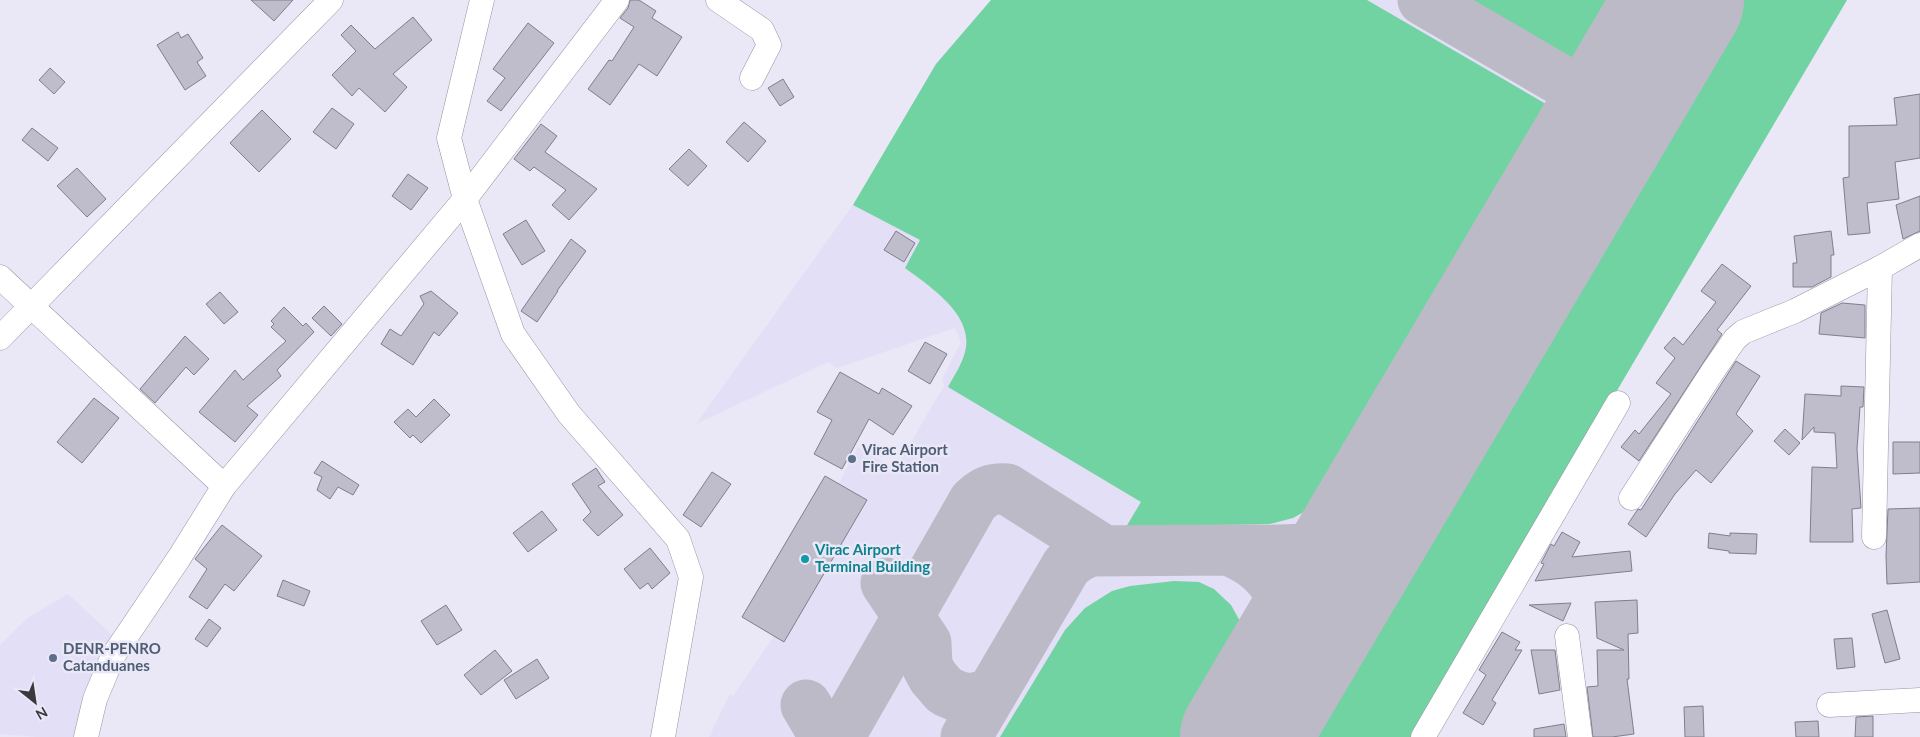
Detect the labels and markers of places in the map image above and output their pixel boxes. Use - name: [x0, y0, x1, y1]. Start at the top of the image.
- place label: Virac Airport Fire Station: [861, 440, 948, 475]
- marker: Virac Airport Fire Station: [846, 453, 858, 465]
- place label: Virac Airport Terminal Building: [814, 540, 930, 575]
- marker: Virac Airport Terminal Building: [799, 553, 811, 565]
- place label: DENR-PENRO Catanduanes: [63, 639, 161, 674]
- marker: DENR-PENRO Catanduanes: [47, 652, 59, 664]

